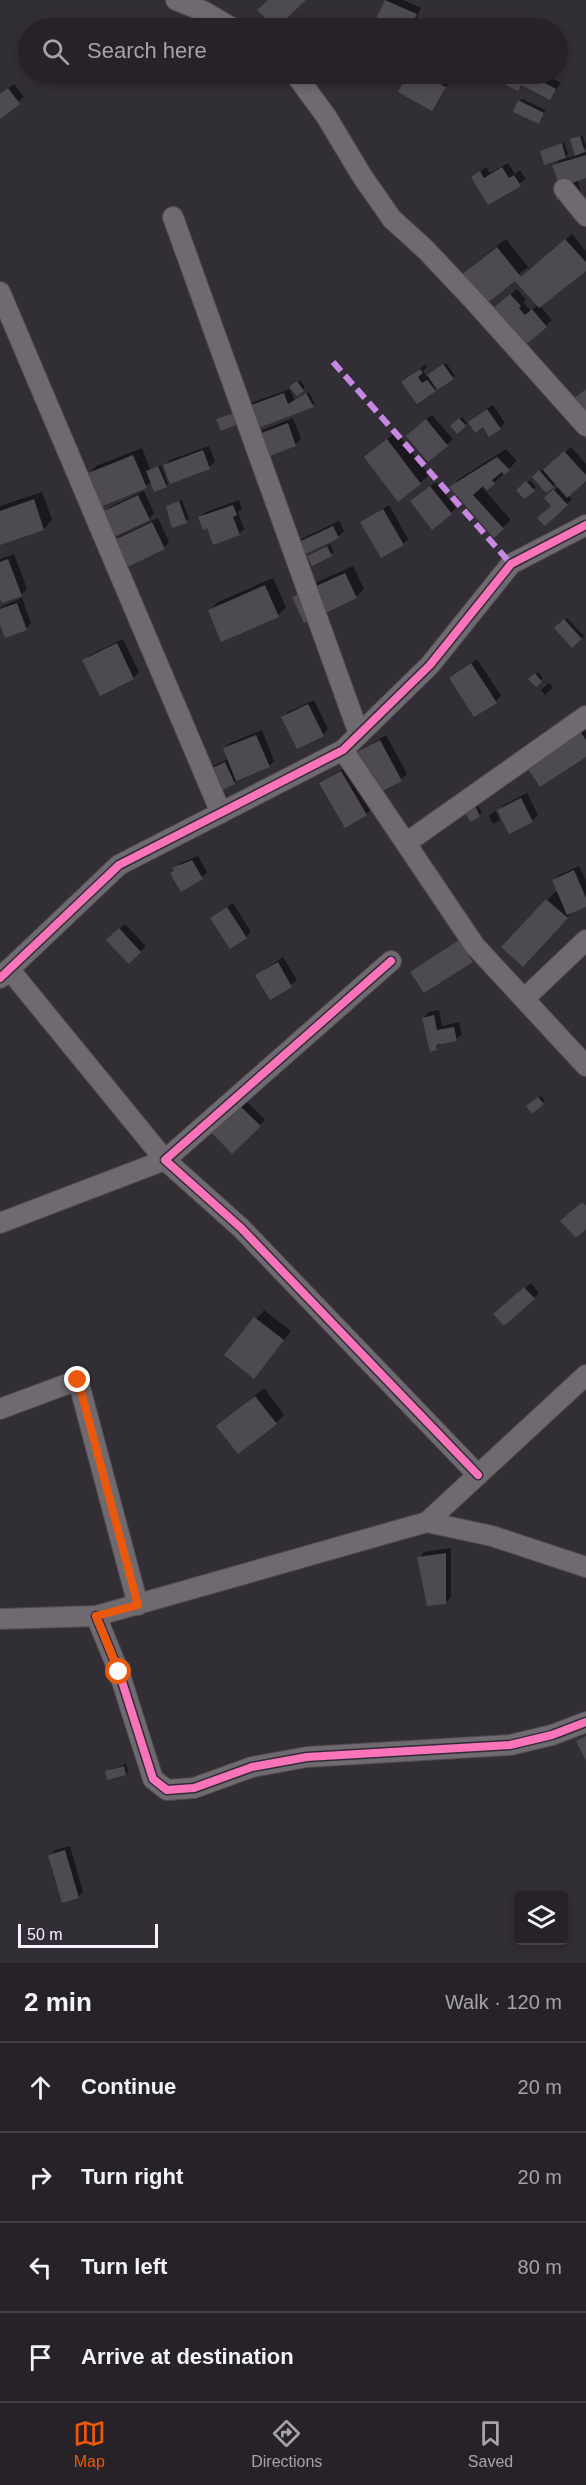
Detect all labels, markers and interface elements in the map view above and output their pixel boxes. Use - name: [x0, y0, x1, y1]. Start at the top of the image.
- search box: [18, 18, 568, 84]
- icon: search: [39, 35, 72, 68]
- text: Search here: [87, 38, 207, 63]
- route end: [64, 1366, 90, 1392]
- route start: [105, 1658, 131, 1684]
- map controls: [514, 1891, 568, 1945]
- button: layers: [514, 1891, 568, 1945]
- scale bar: [18, 1921, 158, 1948]
- text: 50 m: [27, 1926, 63, 1943]
- text: 2 min: [24, 1987, 92, 2017]
- text: Walk · 120 m: [445, 1991, 562, 2013]
- icon: ahead: [24, 2071, 57, 2104]
- text: Continue: [81, 2074, 176, 2099]
- text: 20 m: [518, 2076, 562, 2098]
- icon: right: [24, 2161, 57, 2194]
- text: Turn right: [81, 2164, 183, 2189]
- text: 20 m: [518, 2166, 562, 2188]
- icon: left: [24, 2251, 57, 2284]
- text: Turn left: [81, 2254, 167, 2279]
- text: 80 m: [518, 2256, 562, 2278]
- icon: arrive: [24, 2341, 57, 2374]
- text: Arrive at destination: [81, 2344, 294, 2369]
- tab: Map: [73, 2417, 106, 2471]
- tab: Directions: [251, 2417, 322, 2471]
- tab: Saved: [468, 2417, 513, 2471]

